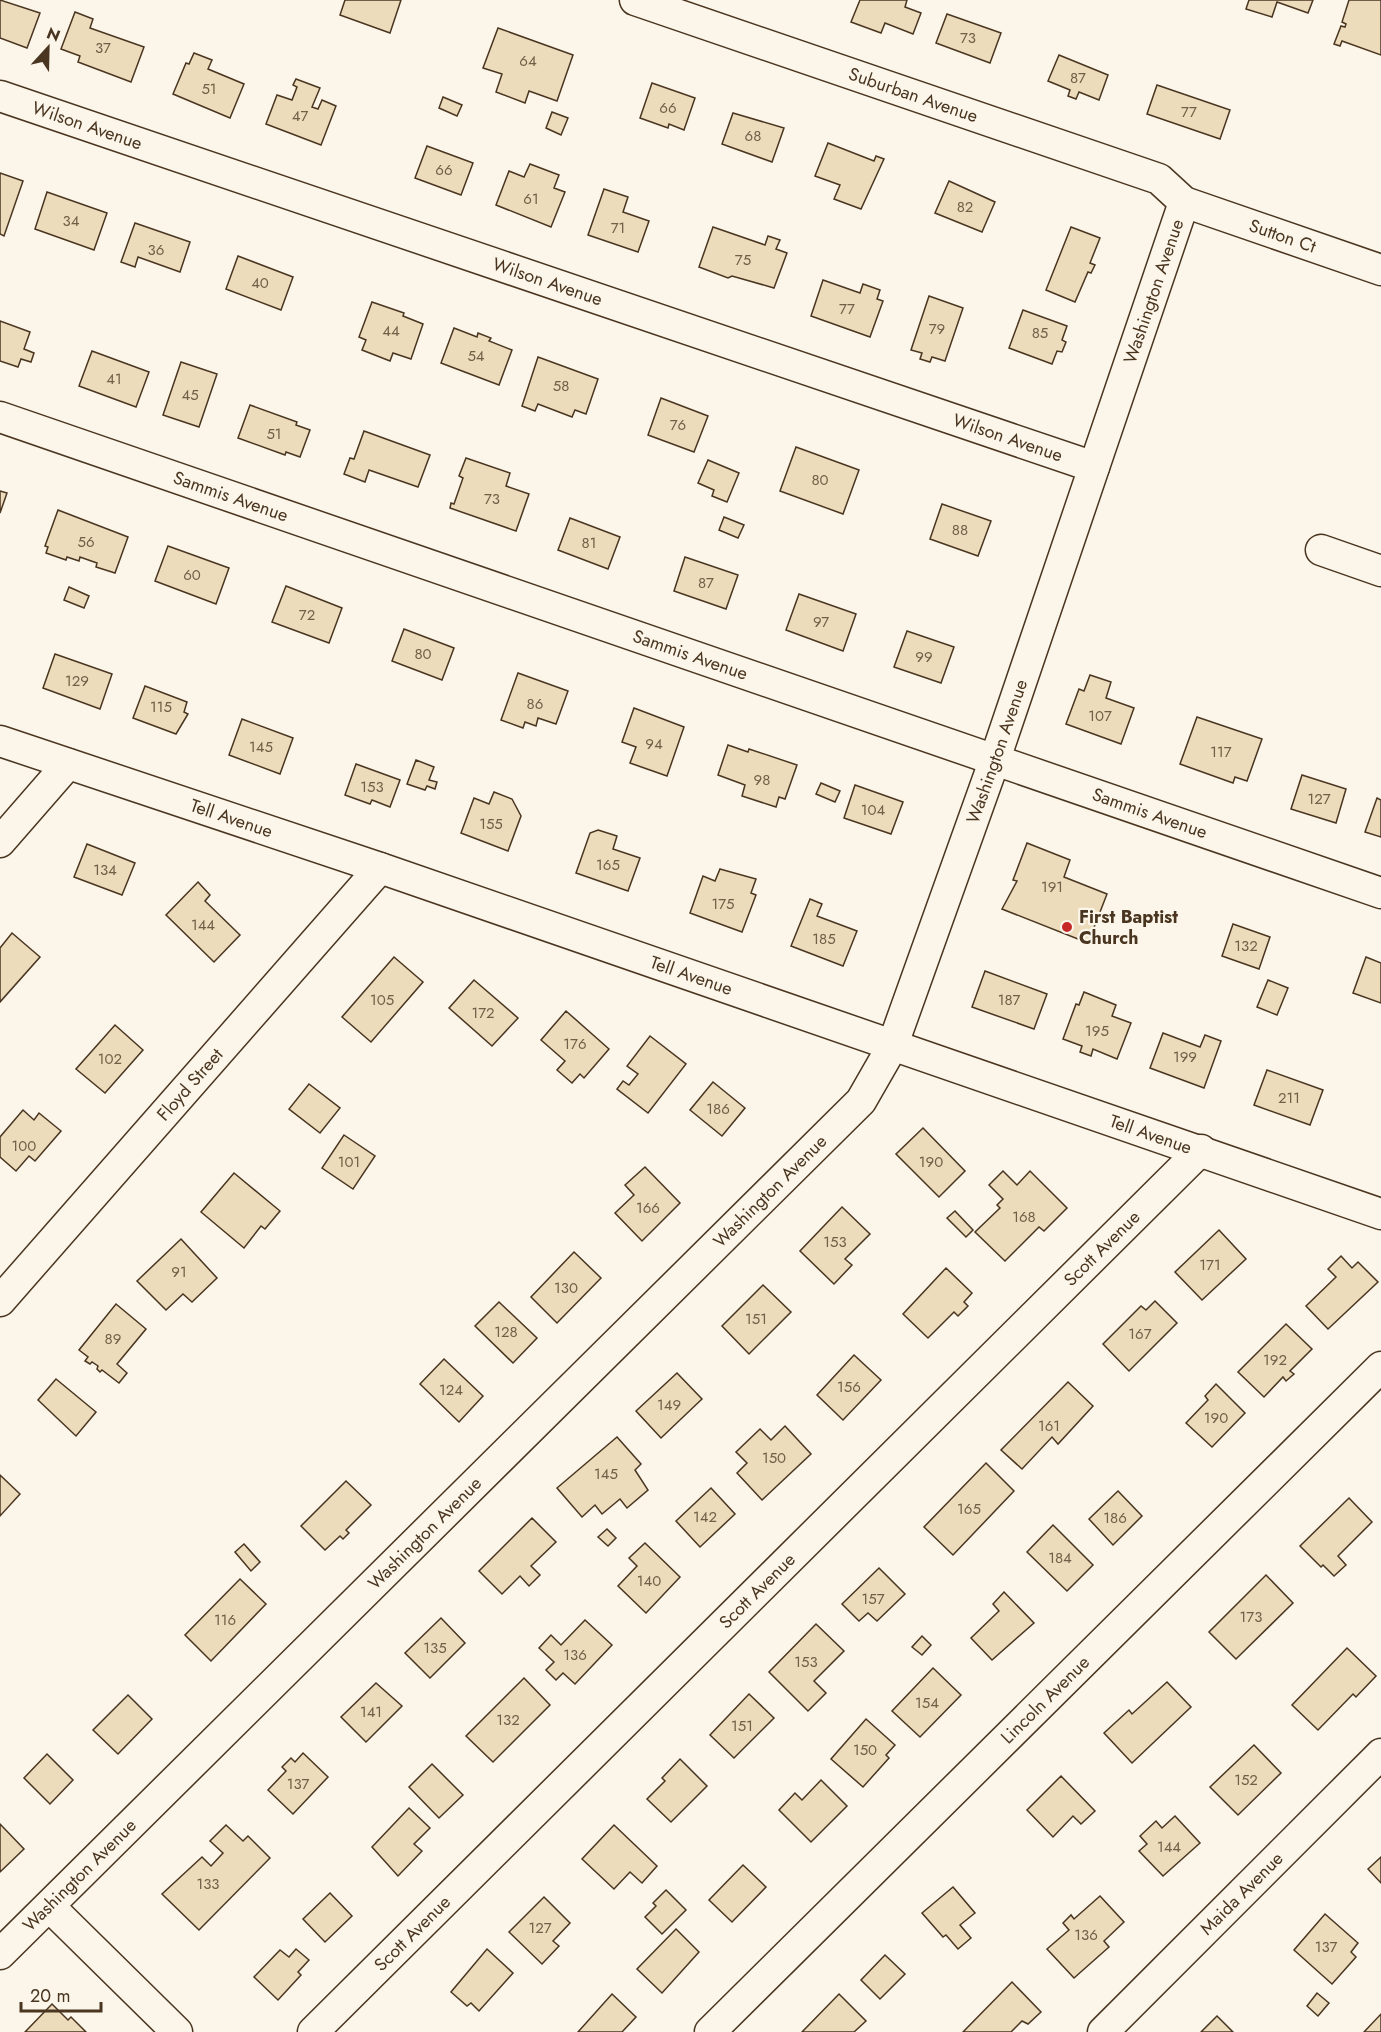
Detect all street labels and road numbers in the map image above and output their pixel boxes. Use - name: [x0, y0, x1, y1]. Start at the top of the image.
- street label: Suburban Avenue: [845, 61, 981, 129]
- street label: Wilson Avenue: [29, 95, 146, 156]
- street label: Sutton Ct: [1246, 212, 1320, 260]
- street label: Washington Avenue: [1117, 216, 1190, 367]
- street label: Wilson Avenue: [489, 251, 606, 312]
- street label: Wilson Avenue: [949, 407, 1066, 468]
- street label: Sammis Avenue: [170, 465, 292, 528]
- street label: Sammis Avenue: [629, 623, 751, 687]
- street label: Washington Avenue: [960, 676, 1034, 827]
- street label: Sammis Avenue: [1089, 781, 1211, 845]
- street label: Tell Avenue: [187, 792, 276, 844]
- street label: Tell Avenue: [647, 949, 736, 1002]
- street label: Floyd Street: [151, 1042, 230, 1127]
- street label: Tell Avenue: [1106, 1108, 1195, 1161]
- street label: Washington Avenue: [707, 1129, 833, 1253]
- street label: Scott Avenue: [1058, 1204, 1146, 1292]
- street label: Washington Avenue: [362, 1471, 488, 1595]
- street label: Scott Avenue: [713, 1547, 801, 1635]
- street label: Lincoln Avenue: [995, 1650, 1096, 1750]
- street label: Washington Avenue: [17, 1813, 142, 1938]
- street label: Maida Avenue: [1194, 1846, 1289, 1941]
- street label: Scott Avenue: [368, 1889, 456, 1977]

